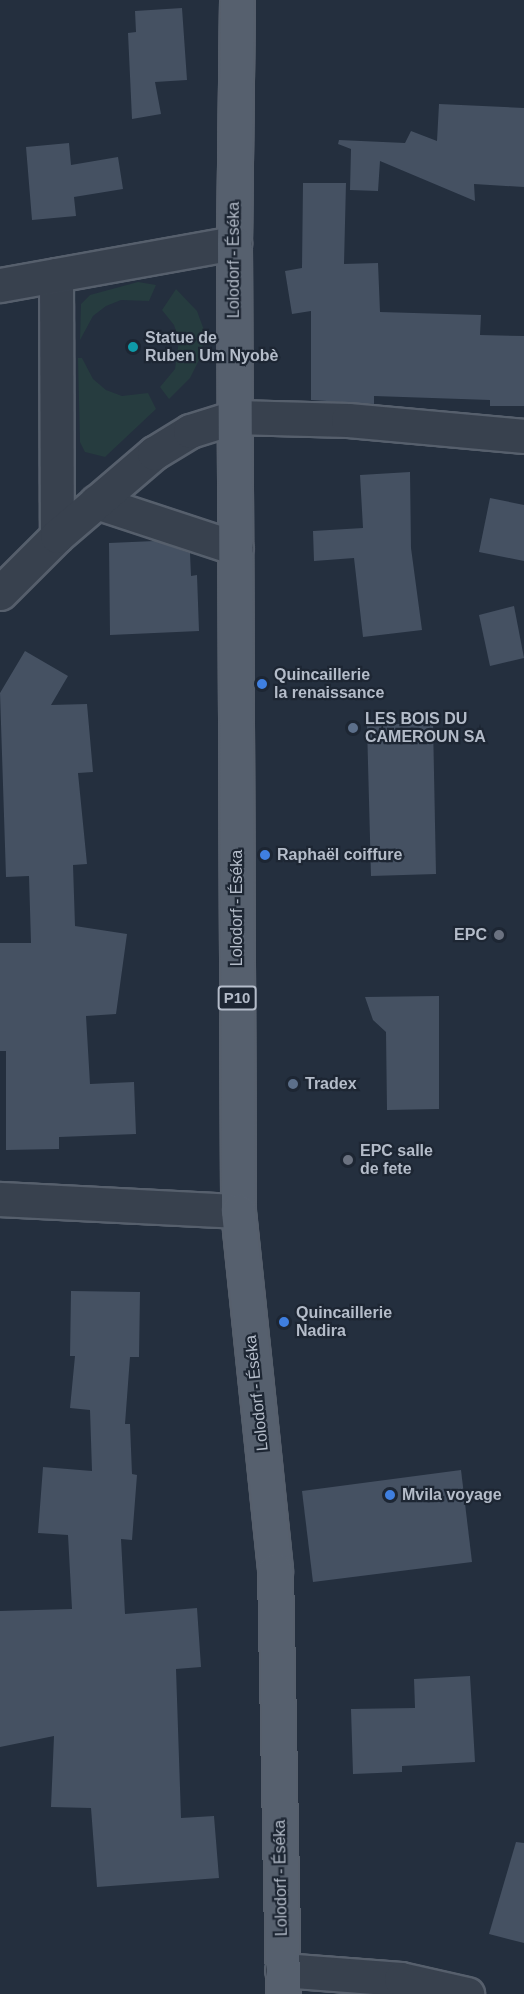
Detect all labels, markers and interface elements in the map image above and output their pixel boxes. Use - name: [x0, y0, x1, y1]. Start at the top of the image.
- street label: Lolodorf - Éséka: [224, 202, 244, 318]
- place label: Statue de Ruben Um Nyobè: [145, 328, 278, 366]
- marker: Statue de Ruben Um Nyobè: [126, 340, 140, 354]
- place label: Quincaillerie la renaissance: [274, 665, 384, 703]
- marker: Quincaillerie la renaissance: [255, 677, 269, 691]
- place label: LES BOIS DU CAMEROUN SA: [365, 709, 486, 747]
- marker: LES BOIS DU CAMEROUN SA: [346, 721, 360, 735]
- place label: Raphaël coiffure: [277, 845, 402, 865]
- marker: Raphaël coiffure: [258, 848, 272, 862]
- street label: Lolodorf - Éséka: [227, 850, 247, 966]
- place label: EPC: [454, 925, 487, 945]
- marker: EPC: [492, 928, 506, 942]
- road number: P10: [218, 986, 256, 1010]
- place label: Tradex: [305, 1074, 357, 1094]
- marker: Tradex: [286, 1077, 300, 1091]
- place label: EPC salle de fete: [360, 1141, 433, 1179]
- marker: EPC salle de fete: [341, 1153, 355, 1167]
- place label: Quincaillerie Nadira: [296, 1303, 392, 1341]
- marker: Quincaillerie Nadira: [277, 1315, 291, 1329]
- street label: Lolodorf - Éséka: [241, 1334, 273, 1452]
- place label: Mvila voyage: [402, 1485, 502, 1505]
- marker: Mvila voyage: [383, 1488, 397, 1502]
- street label: Lolodorf - Éséka: [270, 1820, 292, 1936]

